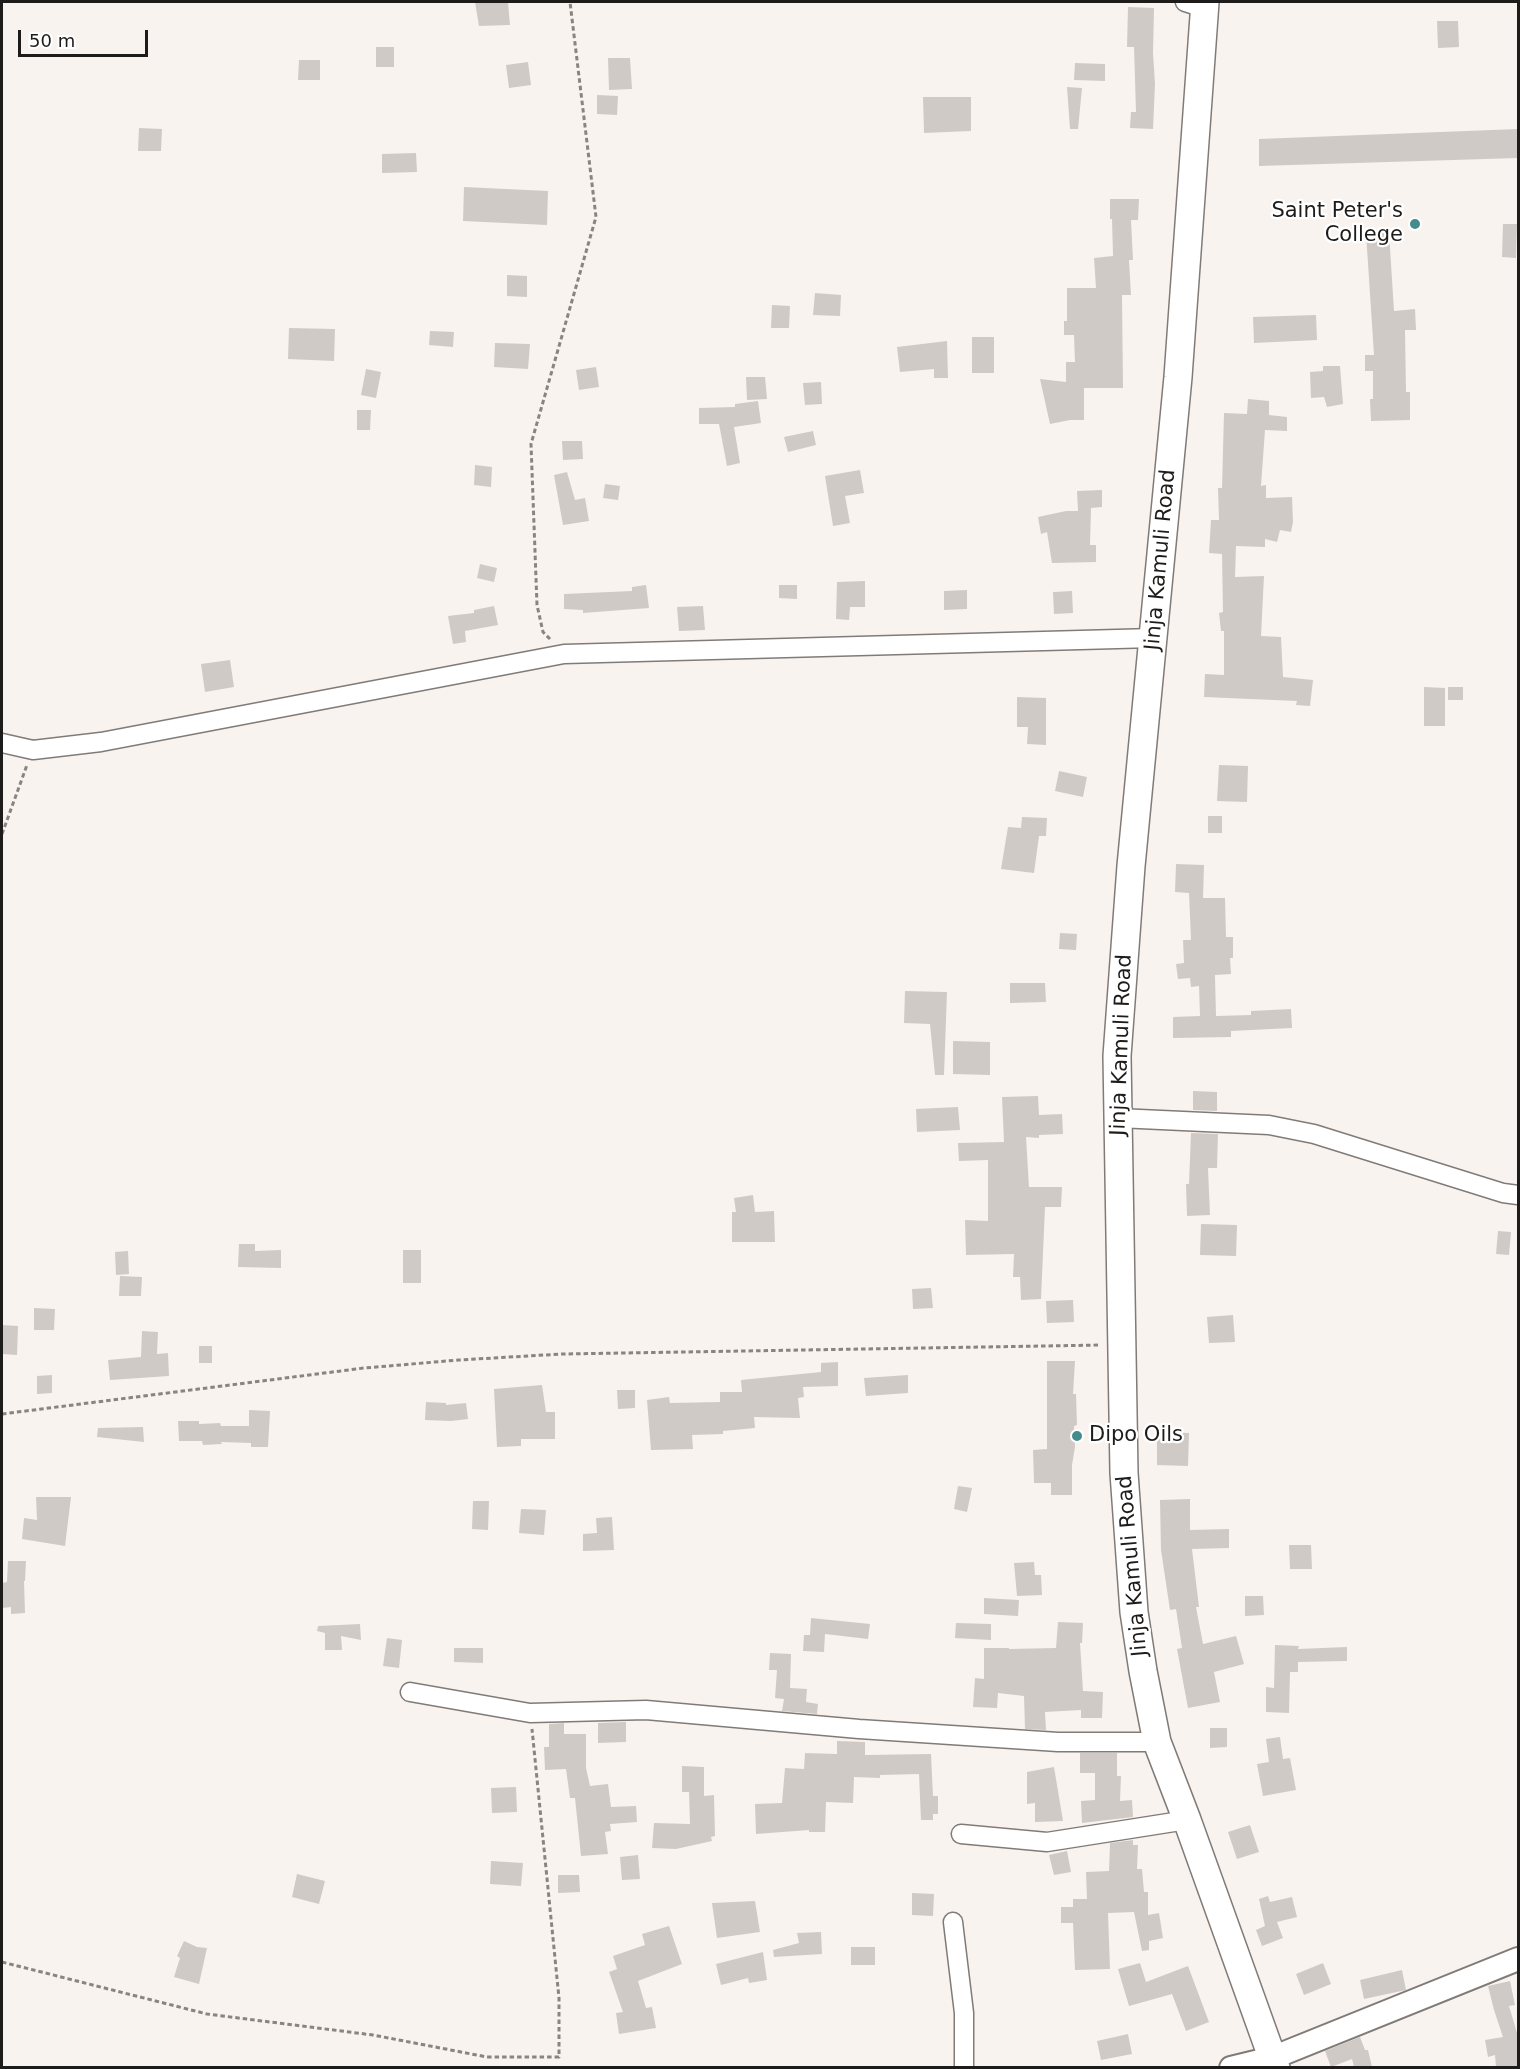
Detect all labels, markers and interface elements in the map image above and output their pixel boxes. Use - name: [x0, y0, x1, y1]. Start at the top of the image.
- scale bar: [21, 18, 152, 56]
- text: 50 m: [29, 30, 75, 51]
- place label: Saint Peter's College: [1271, 199, 1403, 249]
- marker: Saint Peter's College: [1408, 217, 1422, 231]
- street label: Jinja Kamuli Road: [1141, 468, 1181, 652]
- street label: Jinja Kamuli Road: [1106, 954, 1138, 1136]
- place label: Dipo Oils: [1089, 1423, 1183, 1449]
- marker: Dipo Oils: [1070, 1429, 1084, 1443]
- street label: Jinja Kamuli Road: [1113, 1474, 1153, 1658]

